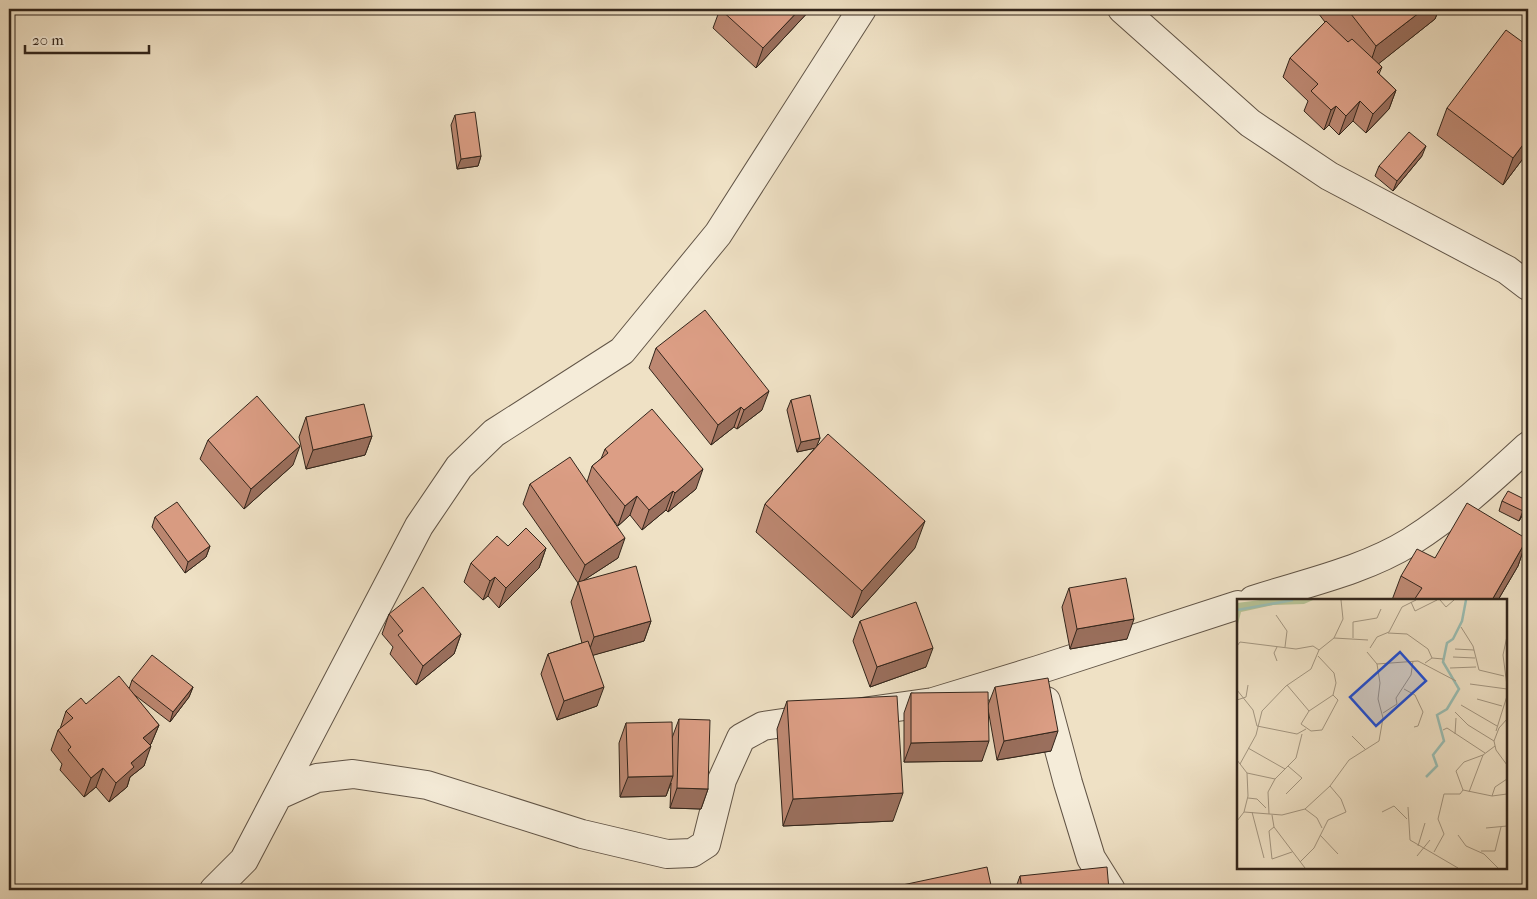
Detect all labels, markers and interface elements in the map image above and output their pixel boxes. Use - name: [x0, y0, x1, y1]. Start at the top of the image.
- scale bar: [25, 22, 149, 54]
- text: 20 m: [32, 31, 64, 49]
- inset map: [1237, 599, 1507, 869]

